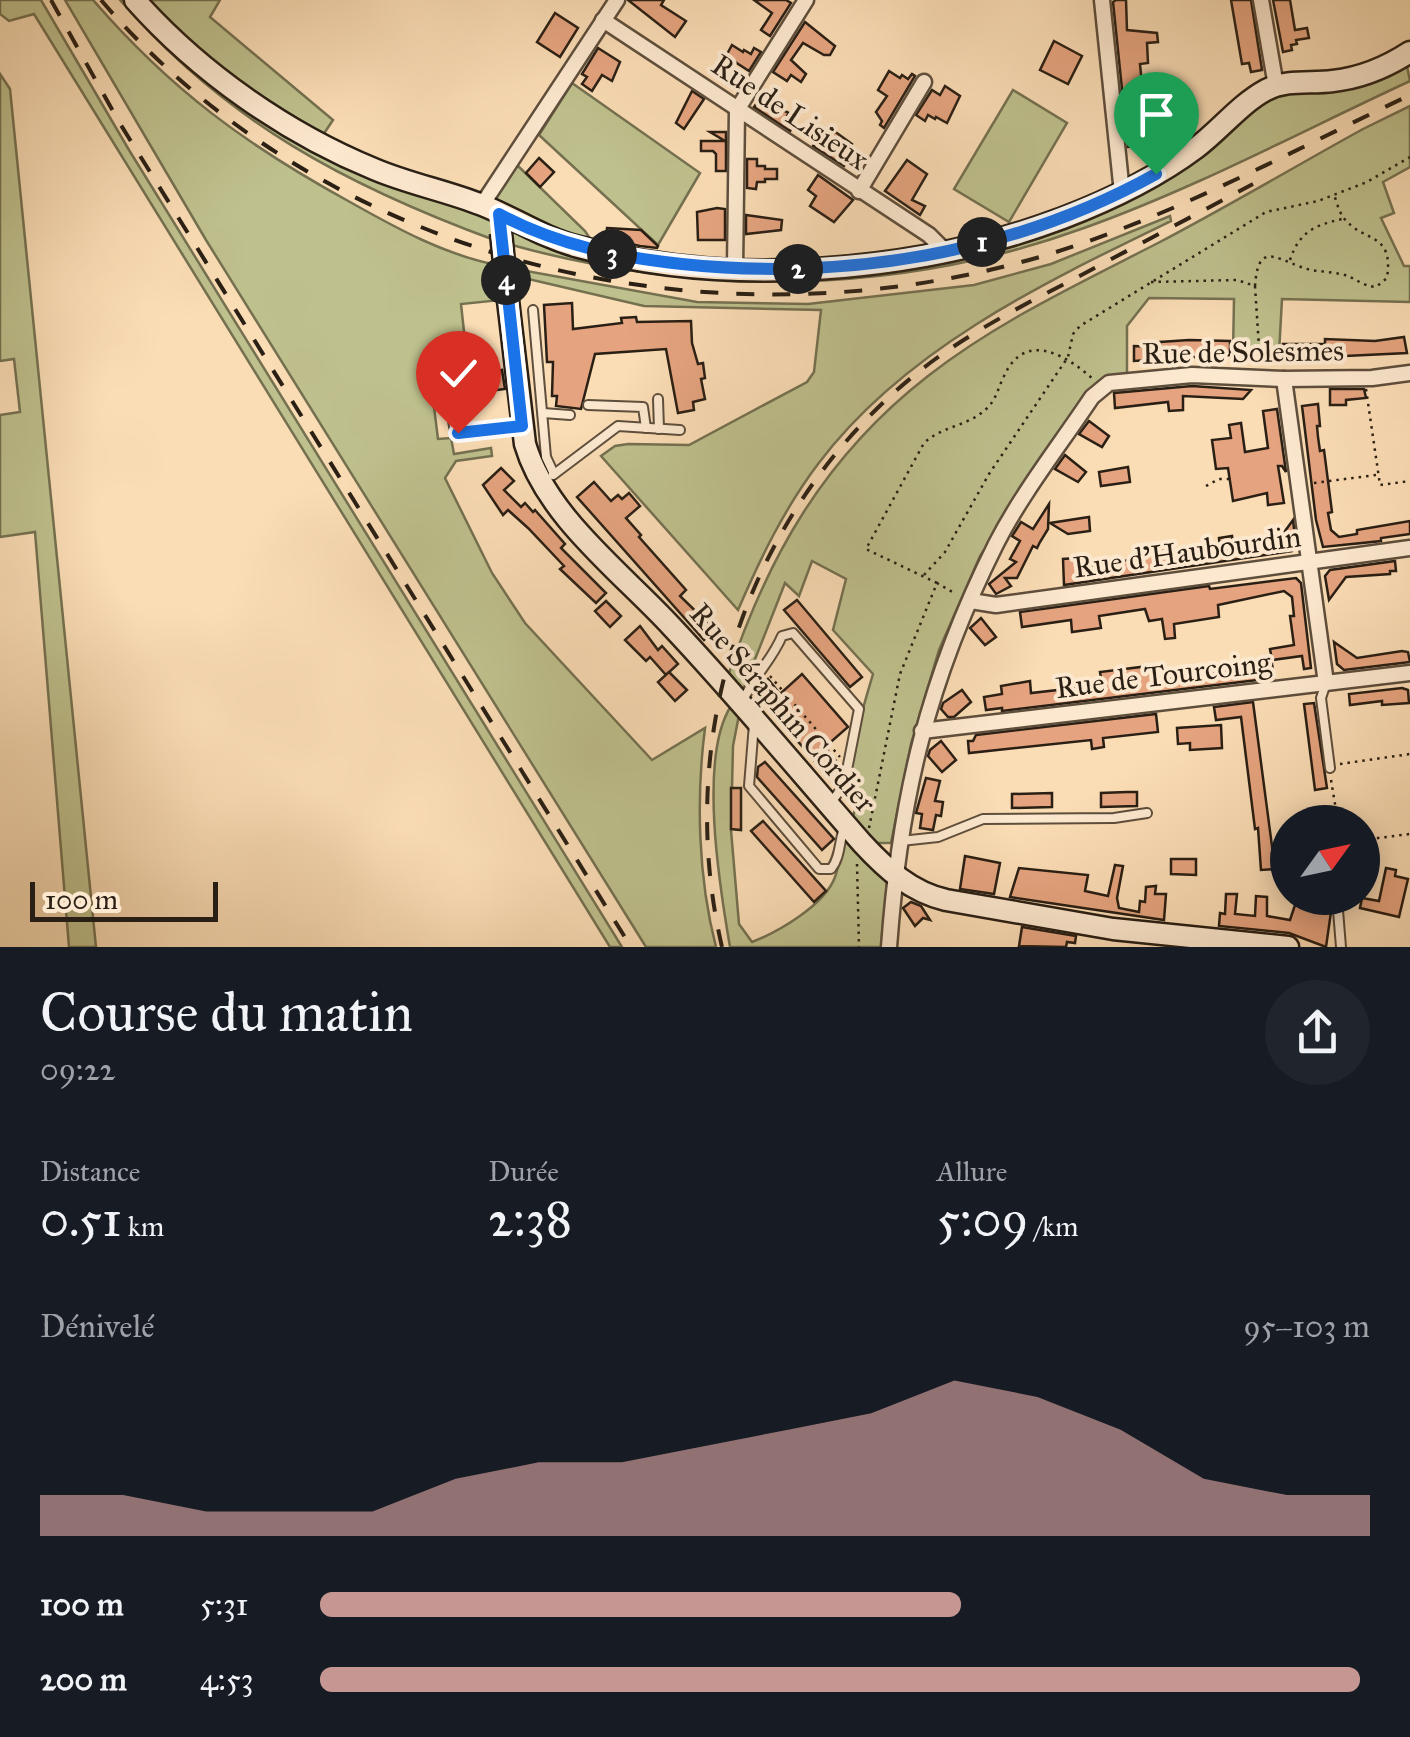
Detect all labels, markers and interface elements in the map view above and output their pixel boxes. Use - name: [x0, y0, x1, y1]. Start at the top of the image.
- street label: Rue de Lisieux: [705, 46, 875, 178]
- pin: [1114, 72, 1199, 175]
- icon: arrive: [1129, 87, 1184, 142]
- pin: 1: [957, 217, 1007, 267]
- text: 1: [976, 224, 988, 259]
- pin: 3: [587, 229, 637, 279]
- text: 3: [606, 236, 618, 271]
- pin: 2: [773, 244, 823, 294]
- text: 2: [791, 251, 805, 286]
- pin: 4: [481, 255, 531, 305]
- text: 4: [498, 262, 514, 297]
- pin: [416, 331, 501, 434]
- street label: Rue de Solesmes: [1142, 332, 1344, 372]
- icon: check: [431, 346, 486, 401]
- street label: Rue d'Haubourdin: [1071, 518, 1303, 586]
- street label: Rue Séraphin Cordier: [682, 596, 884, 821]
- street label: Rue de Tourcoing: [1053, 644, 1274, 706]
- north arrow: [1270, 805, 1380, 915]
- map controls: [1270, 805, 1380, 915]
- scale bar: [30, 877, 218, 921]
- text: 100 m: [45, 882, 118, 917]
- text: Course du matin: [40, 979, 413, 1046]
- button: share: [1265, 980, 1370, 1085]
- text: 09:22: [40, 1050, 115, 1089]
- text: Distance: [40, 1154, 140, 1189]
- text: Durée: [488, 1154, 559, 1189]
- text: Allure: [937, 1154, 1007, 1189]
- text: 0.51: [40, 1189, 122, 1250]
- text: 2:38: [488, 1189, 572, 1250]
- text: 5:09: [937, 1189, 1028, 1250]
- text: km: [122, 1209, 164, 1244]
- text: /km: [1028, 1209, 1079, 1244]
- text: Dénivelé: [40, 1307, 155, 1346]
- text: 95–103 m: [1243, 1307, 1370, 1346]
- text: 100 m: [40, 1585, 124, 1624]
- text: 5:31: [200, 1585, 248, 1624]
- text: 200 m: [40, 1660, 127, 1699]
- text: 4:53: [200, 1660, 254, 1699]

